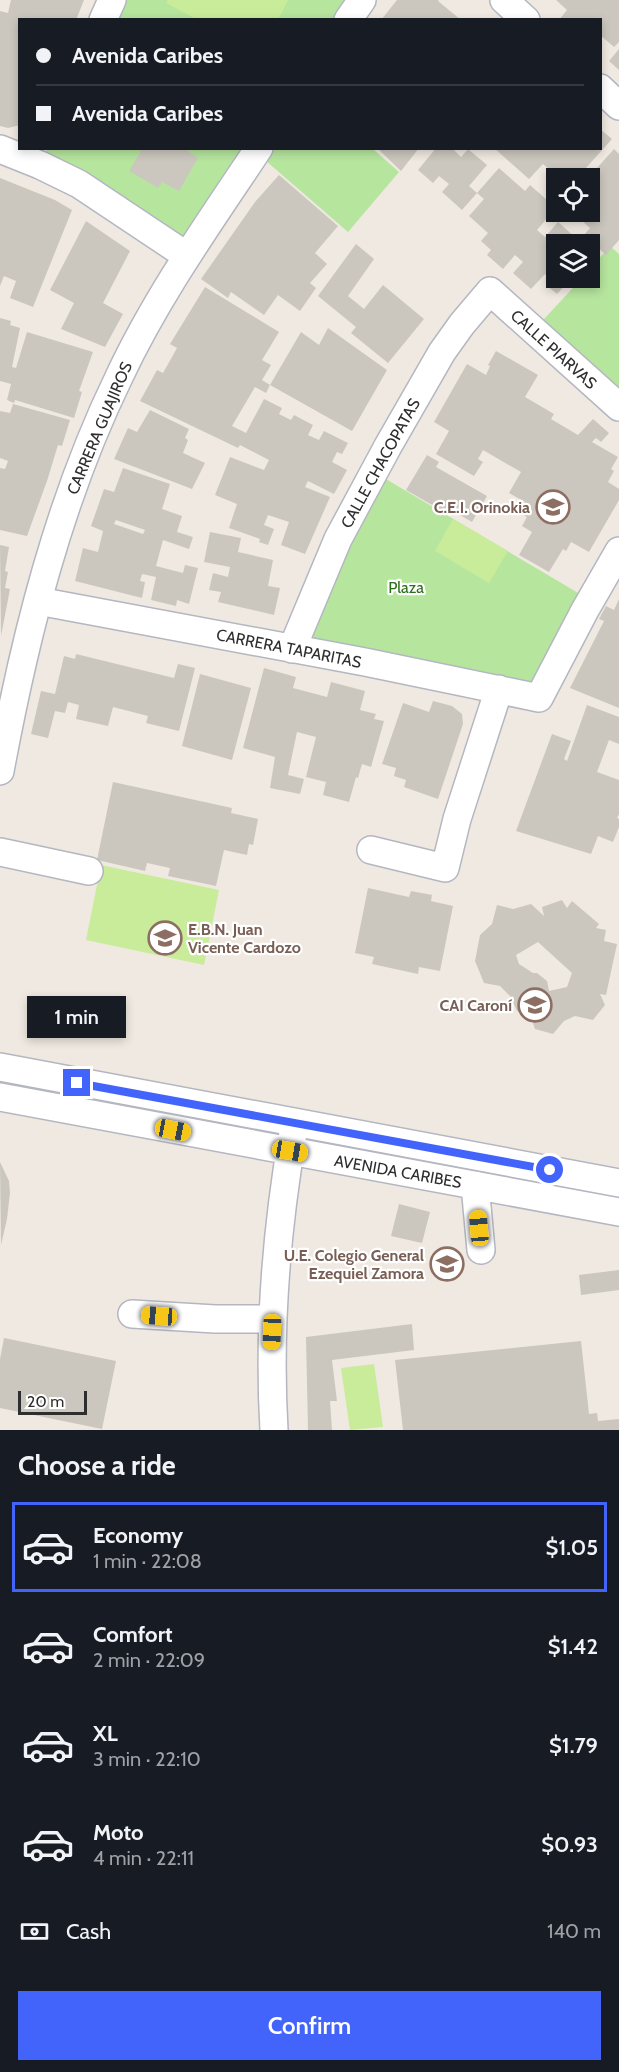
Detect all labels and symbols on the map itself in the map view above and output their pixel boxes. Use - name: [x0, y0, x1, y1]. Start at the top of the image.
- street label: CALLE PIARVAS: [507, 306, 601, 393]
- street label: CARRERA GUAJIROS: [63, 359, 136, 497]
- street label: CALLE CHACOPATAS: [337, 395, 424, 531]
- school or university icon: C.E.I. Orinokia: [535, 489, 571, 525]
- place label: C.E.I. Orinokia: [434, 498, 530, 517]
- park label: Plaza: [388, 578, 424, 597]
- street label: CARRERA TAPARITAS: [215, 625, 363, 672]
- school or university icon: E.B.N. Juan Vicente Cardozo: [147, 920, 183, 956]
- place label: E.B.N. Juan Vicente Cardozo: [188, 920, 301, 957]
- school or university icon: CAI Caroní: [517, 987, 553, 1023]
- callout: 1 min: [28, 996, 127, 1038]
- place label: CAI Caroní: [440, 996, 512, 1015]
- route end: [63, 1069, 90, 1096]
- car: [154, 1118, 192, 1142]
- car: [271, 1139, 309, 1163]
- street label: AVENIDA CARIBES: [333, 1151, 463, 1192]
- route start: [536, 1156, 563, 1183]
- car: [468, 1209, 490, 1247]
- place label: U.E. Colegio General Ezequiel Zamora: [284, 1246, 424, 1283]
- school or university icon: U.E. Colegio General Ezequiel Zamora: [429, 1246, 465, 1282]
- car: [140, 1306, 178, 1326]
- car: [262, 1314, 282, 1350]
- scale bar: [18, 1388, 87, 1416]

